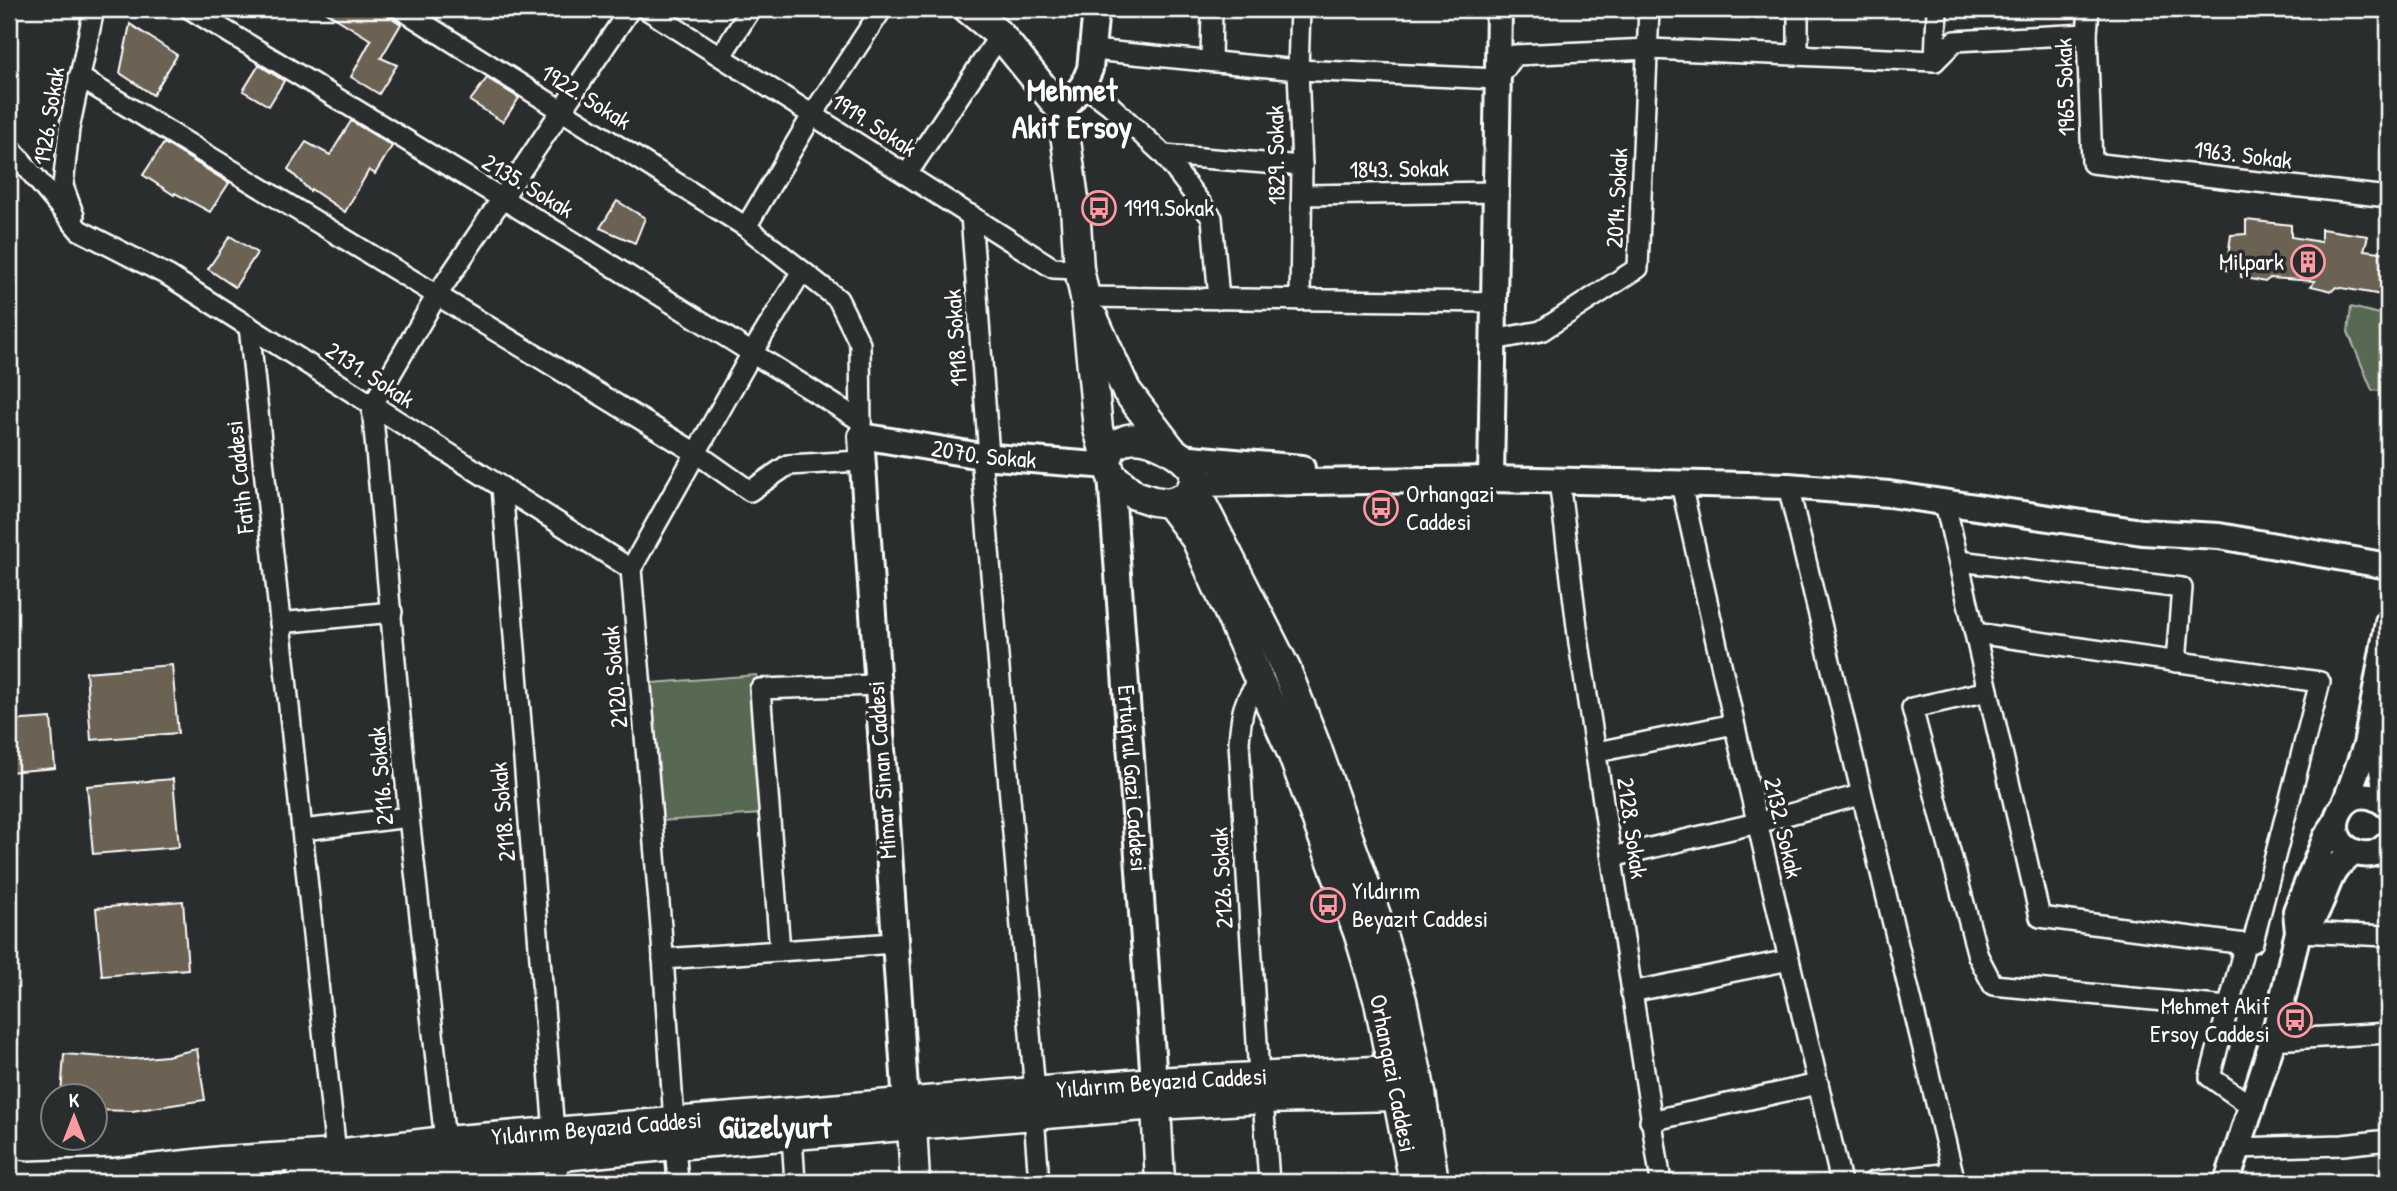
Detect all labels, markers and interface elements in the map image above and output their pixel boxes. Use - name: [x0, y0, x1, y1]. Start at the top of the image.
- street label: 1965. Sokak: [2046, 38, 2082, 137]
- street label: 1922. Sokak: [535, 56, 638, 136]
- street label: 1926. Sokak: [24, 64, 72, 167]
- district label: Mehmet Akif Ersoy: [1012, 68, 1133, 149]
- street label: 1919. Sokak: [826, 85, 923, 164]
- street label: 1829. Sokak: [1258, 105, 1292, 205]
- street label: 1963. Sokak: [2192, 132, 2294, 176]
- street label: 2135. Sokak: [477, 145, 580, 225]
- street label: 2014. Sokak: [1597, 147, 1635, 249]
- street label: 1843. Sokak: [1349, 151, 1449, 185]
- bus stop icon: 1919.Sokak: [1080, 189, 1118, 227]
- place label: 1919.Sokak: [1124, 191, 1214, 223]
- building icon: Milpark: [2289, 243, 2327, 281]
- place label: Milpark: [2219, 245, 2284, 277]
- street label: 1918. Sokak: [936, 288, 974, 388]
- street label: 2131. Sokak: [320, 333, 421, 415]
- street label: Fatih Caddesi: [217, 419, 261, 536]
- street label: 2070. Sokak: [929, 431, 1038, 475]
- place label: Orhangazi Caddesi: [1406, 477, 1495, 537]
- bus stop icon: Orhangazi Caddesi: [1362, 489, 1400, 527]
- street label: 2120. Sokak: [594, 625, 634, 730]
- street label: Mimar Sinan Caddesi: [859, 680, 903, 860]
- street label: Ertuğrul Gazi Caddesi: [1111, 684, 1156, 873]
- street label: 2116. Sokak: [360, 725, 400, 827]
- street label: 2118. Sokak: [482, 761, 522, 863]
- street label: 2132. Sokak: [1757, 774, 1811, 881]
- street label: 2128. Sokak: [1610, 775, 1656, 881]
- street label: 2126. Sokak: [1202, 827, 1240, 930]
- place label: Yıldırım Beyazıt Caddesi: [1352, 874, 1488, 934]
- bus stop icon: Yıldırım Beyazıt Caddesi: [1309, 886, 1347, 924]
- place label: Mehmet Akif Ersoy Caddesi: [2150, 989, 2270, 1049]
- street label: Orhangazi Caddesi: [1363, 990, 1425, 1155]
- bus stop icon: Mehmet Akif Ersoy Caddesi: [2276, 1001, 2314, 1039]
- street label: Yıldırım Beyazıd Caddesi: [1055, 1059, 1268, 1105]
- north arrow: [38, 1082, 108, 1152]
- text: K: [69, 1087, 79, 1113]
- street label: Yıldırım Beyazıd Caddesi: [490, 1103, 703, 1152]
- district label: Güzelyurt: [719, 1105, 832, 1149]

